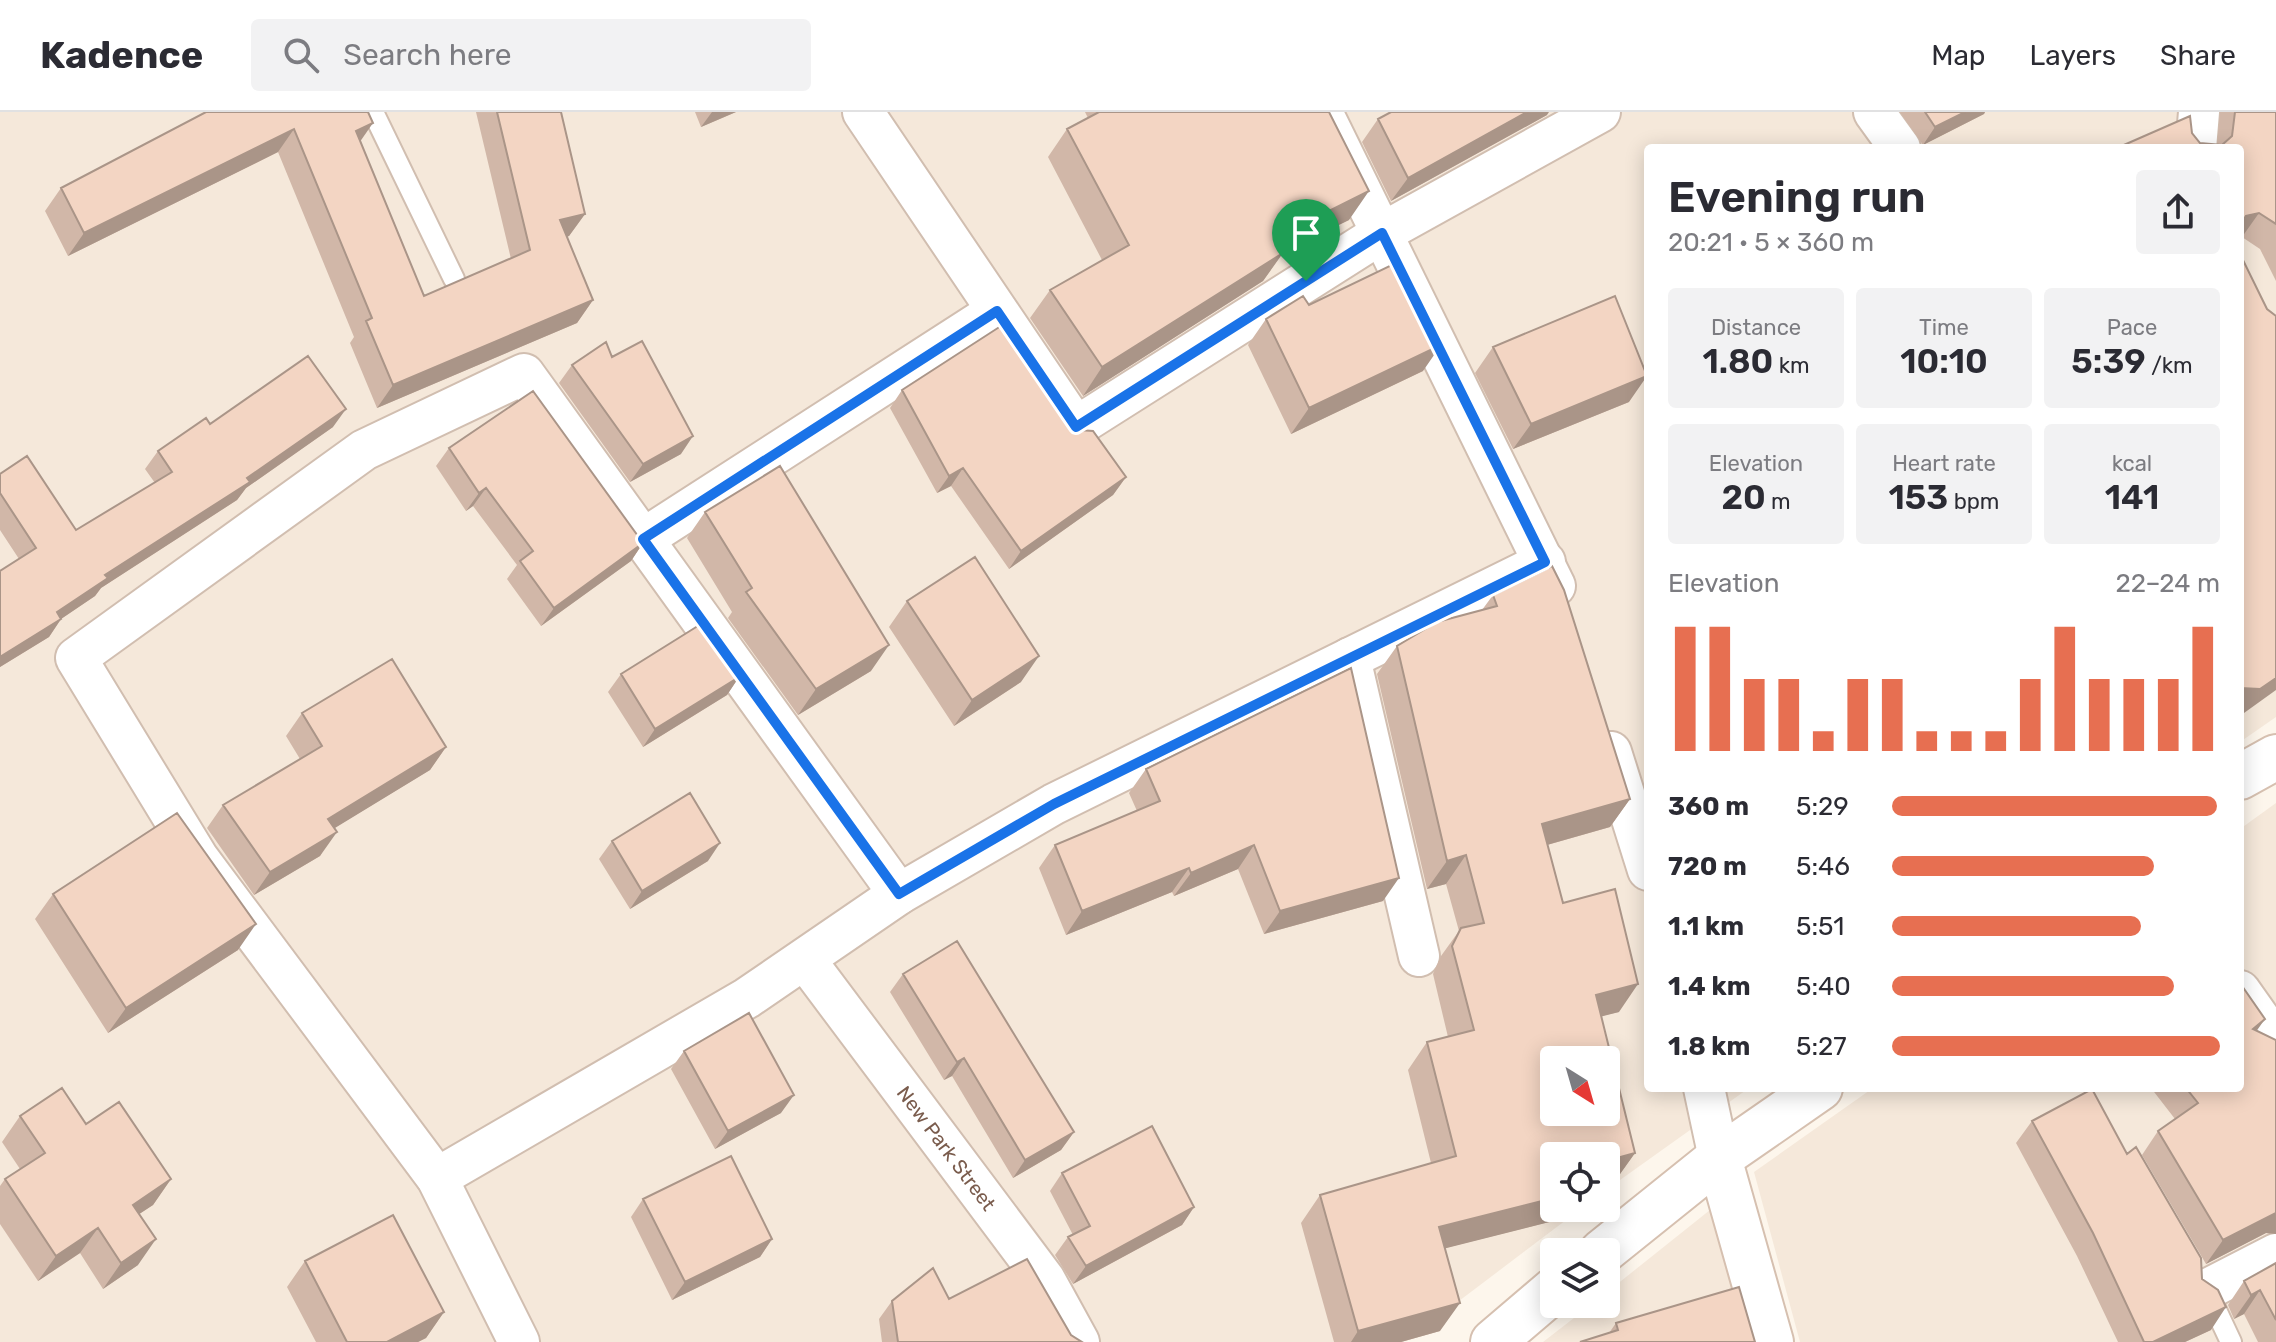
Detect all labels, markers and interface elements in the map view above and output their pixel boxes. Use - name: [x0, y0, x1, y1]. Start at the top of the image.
- search box: [251, 19, 811, 91]
- text: Kadence: [40, 32, 203, 78]
- icon: search: [279, 33, 323, 77]
- text: Search here: [343, 37, 512, 73]
- text: Map: [1931, 39, 1986, 72]
- text: Layers: [2030, 39, 2116, 72]
- text: Share: [2160, 39, 2236, 72]
- button: share: [2136, 170, 2220, 254]
- text: Evening run: [1668, 171, 1926, 223]
- pin: [1272, 199, 1340, 281]
- icon: arrive: [1284, 211, 1328, 255]
- text: 20:21 · 5 × 360 m: [1668, 227, 1874, 258]
- text: Distance: [1711, 314, 1801, 341]
- text: Time: [1919, 314, 1969, 341]
- text: Pace: [2107, 314, 2157, 341]
- text: 1.80: [1702, 341, 1773, 382]
- text: 10:10: [1900, 341, 1988, 382]
- text: 5:39: [2071, 341, 2146, 382]
- text: km: [1773, 352, 1810, 379]
- text: /km: [2146, 352, 2193, 379]
- text: Elevation: [1709, 450, 1803, 477]
- text: Heart rate: [1892, 450, 1996, 477]
- text: kcal: [2112, 450, 2152, 477]
- text: 20: [1721, 477, 1766, 518]
- text: 153: [1889, 477, 1948, 518]
- text: 141: [2105, 477, 2159, 518]
- text: m: [1766, 488, 1791, 515]
- text: bpm: [1948, 488, 1999, 515]
- text: Elevation: [1668, 568, 1779, 599]
- text: 22–24 m: [2116, 568, 2220, 599]
- text: 360 m: [1668, 791, 1749, 822]
- text: 5:29: [1796, 791, 1849, 822]
- text: 720 m: [1668, 851, 1747, 882]
- text: 5:46: [1796, 851, 1850, 882]
- text: 1.1 km: [1668, 911, 1744, 942]
- text: 5:51: [1796, 911, 1844, 942]
- text: 1.4 km: [1668, 971, 1750, 1002]
- text: 5:40: [1796, 971, 1851, 1002]
- text: 1.8 km: [1668, 1031, 1750, 1062]
- text: 5:27: [1796, 1031, 1847, 1062]
- north arrow: [1540, 1046, 1620, 1126]
- map controls: [1540, 1046, 1620, 1318]
- street label: New Park Street: [892, 1081, 1001, 1215]
- button: locate: [1540, 1142, 1620, 1222]
- button: layers: [1540, 1238, 1620, 1318]

